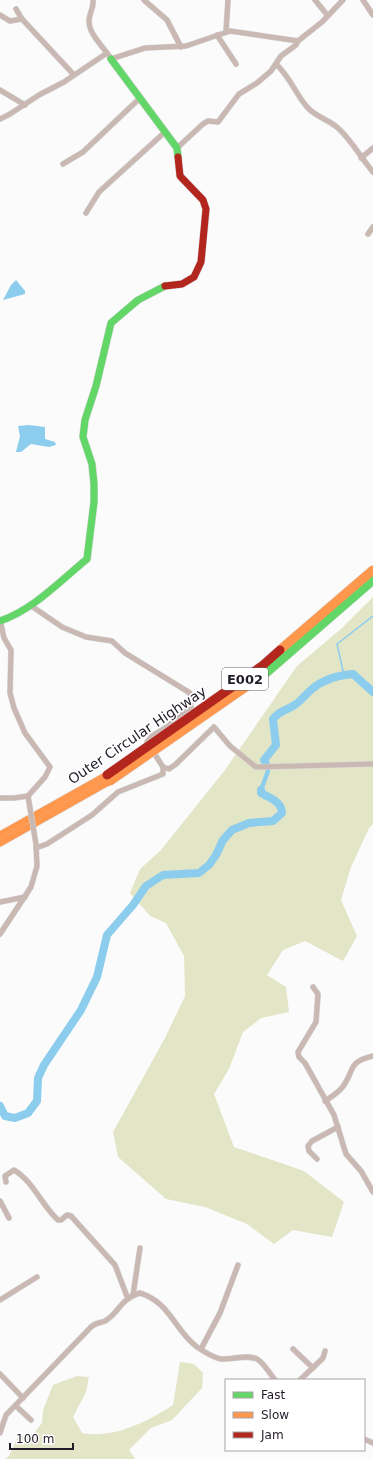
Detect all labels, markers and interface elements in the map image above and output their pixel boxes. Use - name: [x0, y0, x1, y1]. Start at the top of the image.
- road number: E002: [222, 668, 268, 690]
- street label: Outer Circular Highway: [65, 683, 209, 787]
- legend: [225, 1379, 365, 1451]
- text: Fast: [261, 1388, 285, 1402]
- text: Slow: [261, 1408, 289, 1422]
- scale bar: [10, 1425, 73, 1451]
- text: Jam: [260, 1428, 284, 1442]
- text: 100 m: [16, 1432, 54, 1446]

